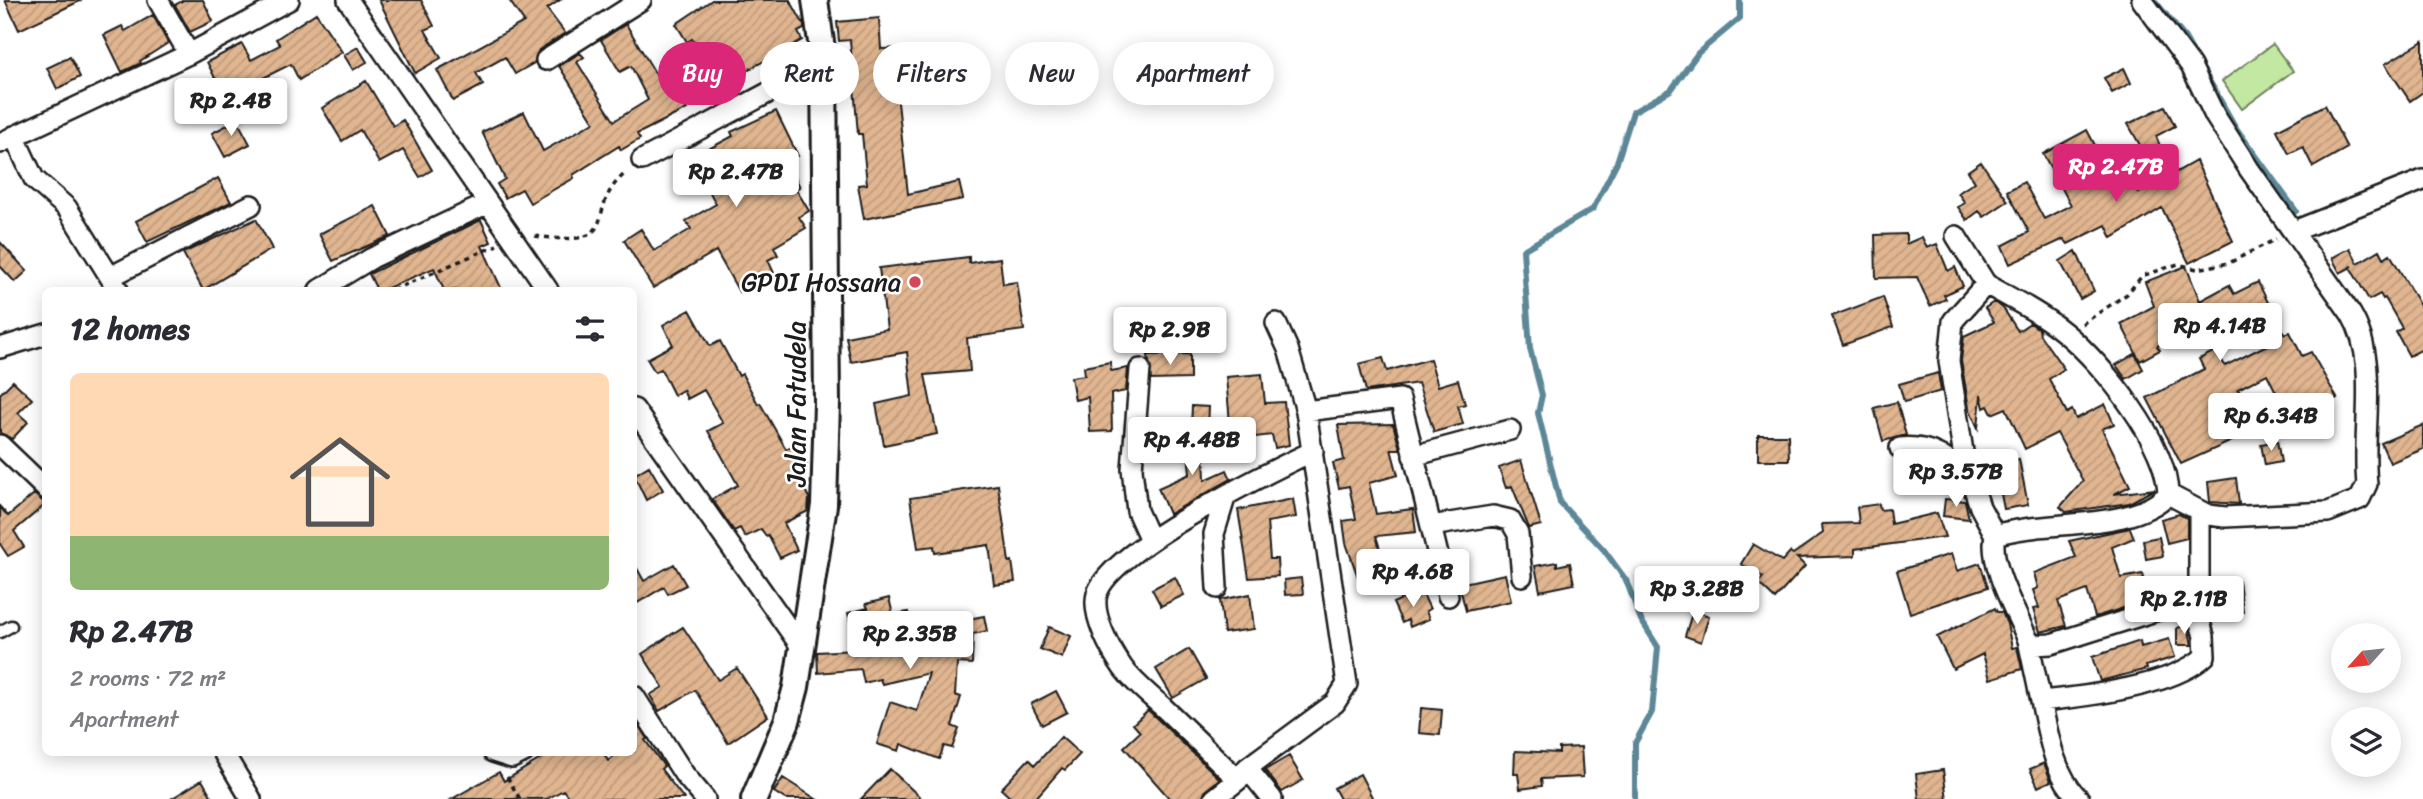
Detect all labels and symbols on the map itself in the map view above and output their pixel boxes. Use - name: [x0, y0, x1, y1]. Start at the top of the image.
- pin: Rp 2.4B: [166, 78, 296, 138]
- pin: Rp 2.47B: [2044, 144, 2188, 204]
- pin: Rp 2.47B: [664, 150, 808, 209]
- place label: GPDI Hossana: [741, 259, 901, 305]
- marker: GPDI Hossana: [907, 274, 923, 290]
- pin: Rp 4.14B: [2148, 304, 2292, 363]
- pin: Rp 2.9B: [1105, 308, 1235, 367]
- street label: Jalan Fatudela: [773, 321, 819, 488]
- pin: Rp 6.34B: [2199, 393, 2343, 453]
- pin: Rp 4.48B: [1120, 418, 1264, 477]
- pin: Rp 3.57B: [1884, 449, 2028, 509]
- pin: Rp 4.6B: [1348, 550, 1478, 609]
- pin: Rp 3.28B: [1625, 566, 1769, 626]
- pin: Rp 2.11B: [2112, 576, 2256, 636]
- pin: Rp 2.35B: [838, 612, 982, 671]
- north arrow: [2331, 623, 2401, 693]

